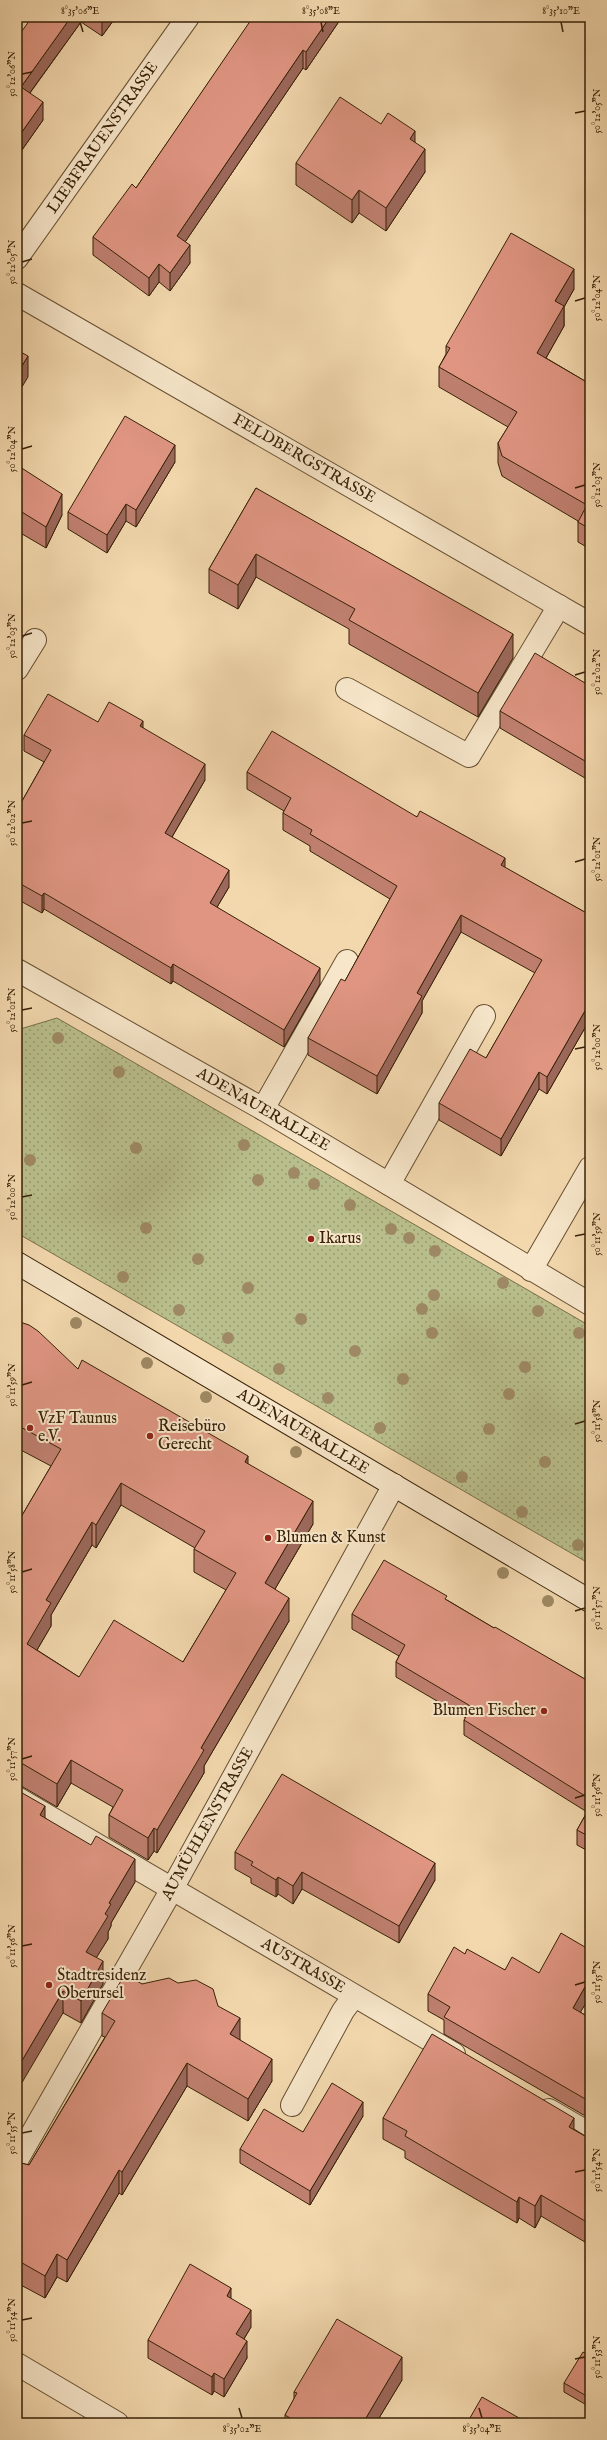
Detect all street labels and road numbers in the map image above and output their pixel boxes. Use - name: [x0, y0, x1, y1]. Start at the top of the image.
- street label: LIEBFRAUENSTRASSE: [43, 58, 163, 218]
- street label: FELDBERGSTRASSE: [229, 410, 379, 508]
- street label: ADENAUERALLEE: [192, 1063, 333, 1156]
- street label: ADENAUERALLEE: [232, 1384, 373, 1479]
- street label: AUMÜHLENSTRASSE: [156, 1743, 259, 1905]
- street label: AUSTRASSE: [256, 1933, 349, 1998]

